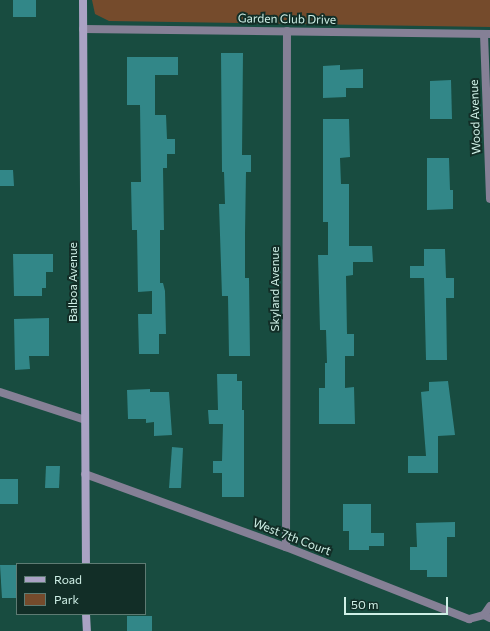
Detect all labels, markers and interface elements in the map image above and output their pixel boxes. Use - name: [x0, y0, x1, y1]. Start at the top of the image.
- street label: Garden Club Drive: [238, 11, 336, 27]
- street label: Wood Avenue: [466, 79, 484, 155]
- street label: Balboa Avenue: [66, 242, 80, 322]
- street label: Skyland Avenue: [268, 246, 282, 332]
- street label: West 7th Court: [251, 515, 333, 559]
- legend: [16, 563, 146, 615]
- text: Road: [54, 572, 82, 586]
- scale bar: [346, 589, 450, 615]
- text: Park: [54, 592, 79, 606]
- text: 50 m: [351, 597, 379, 611]

